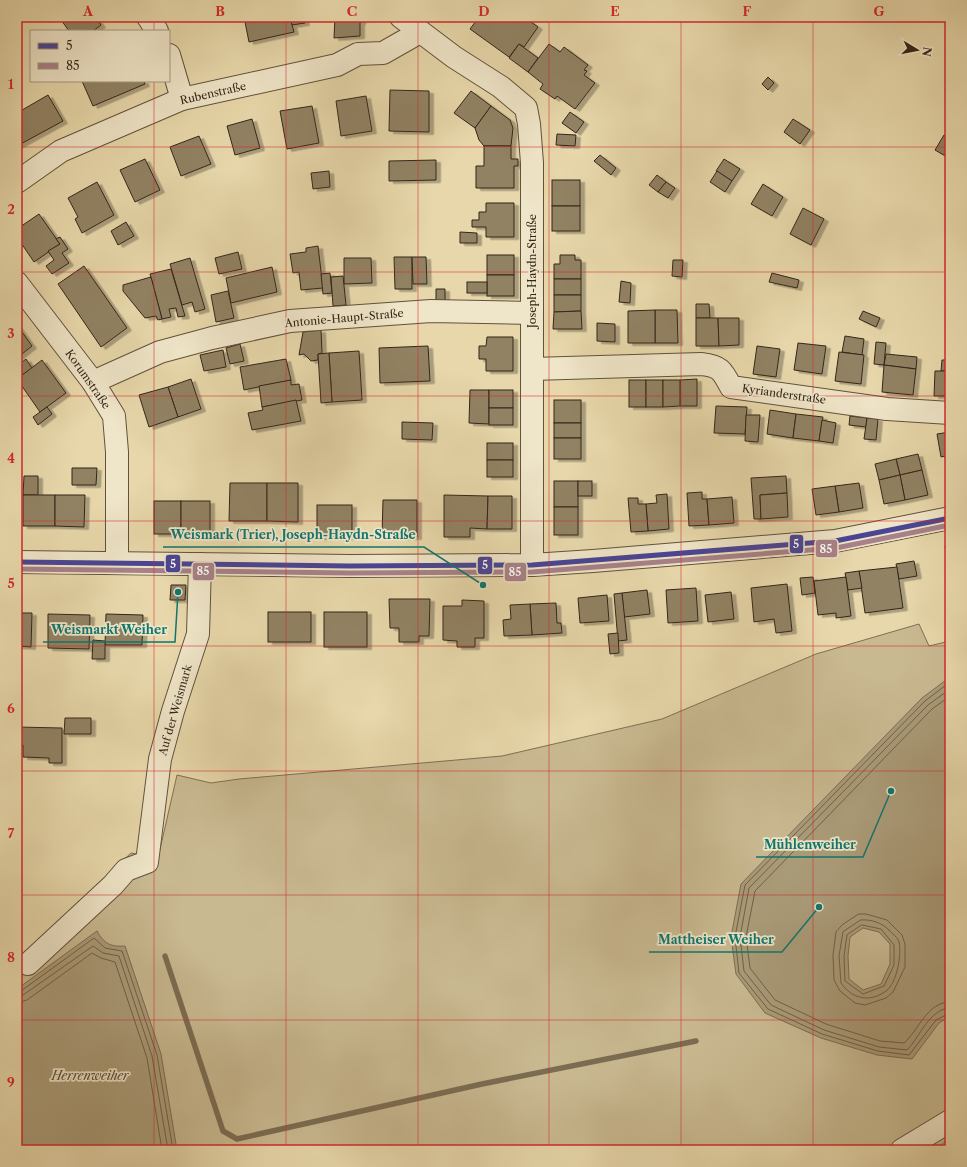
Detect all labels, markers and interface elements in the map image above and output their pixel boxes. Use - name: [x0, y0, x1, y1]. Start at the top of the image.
- text: A: [82, 3, 94, 19]
- text: B: [215, 3, 225, 19]
- text: C: [347, 3, 357, 19]
- text: D: [478, 3, 490, 19]
- text: E: [610, 3, 620, 19]
- text: F: [743, 3, 752, 19]
- text: G: [873, 3, 885, 19]
- legend: [30, 30, 170, 82]
- north arrow: [897, 30, 937, 70]
- text: 5: [66, 38, 73, 53]
- text: N: [919, 46, 935, 58]
- text: 85: [66, 58, 80, 73]
- text: 1: [8, 76, 14, 92]
- street label: Rubenstraße: [179, 79, 247, 107]
- text: 2: [7, 201, 15, 217]
- street label: Joseph-Haydn-Straße: [525, 214, 539, 330]
- street label: Antonie-Haupt-Straße: [283, 306, 404, 330]
- text: 3: [7, 325, 15, 341]
- street label: Korumstraße: [62, 347, 114, 411]
- street label: Kyrianderstraße: [741, 381, 827, 407]
- text: 4: [7, 450, 15, 466]
- callout: Weismark (Trier), Joseph-Haydn-Straße: [163, 523, 424, 547]
- text: Weismark (Trier), Joseph-Haydn-Straße: [169, 527, 416, 542]
- line badge: 5: [789, 534, 804, 554]
- text: 5: [793, 537, 799, 551]
- line badge: 85: [815, 539, 838, 558]
- text: 85: [820, 542, 832, 556]
- line badge: 5: [165, 554, 181, 573]
- line badge: 5: [477, 556, 493, 575]
- text: 5: [170, 557, 176, 571]
- text: 5: [482, 558, 488, 572]
- line badge: 85: [192, 562, 215, 581]
- line badge: 85: [504, 562, 527, 582]
- text: 85: [197, 564, 209, 578]
- text: 85: [509, 565, 521, 579]
- text: 5: [7, 575, 15, 591]
- callout: Weismarkt Weiher: [43, 618, 175, 642]
- text: Weismarkt Weiher: [50, 622, 167, 637]
- street label: Auf der Weismark: [155, 662, 195, 758]
- text: 6: [7, 700, 15, 716]
- text: 7: [8, 825, 15, 841]
- callout: Mühlenweiher: [756, 833, 863, 857]
- text: Mühlenweiher: [764, 837, 856, 852]
- callout: Mattheiser Weiher: [649, 928, 782, 952]
- text: Mattheiser Weiher: [658, 932, 774, 947]
- text: 8: [7, 949, 15, 965]
- water label: Herrenweiher: [50, 1068, 130, 1083]
- text: 9: [7, 1074, 15, 1090]

